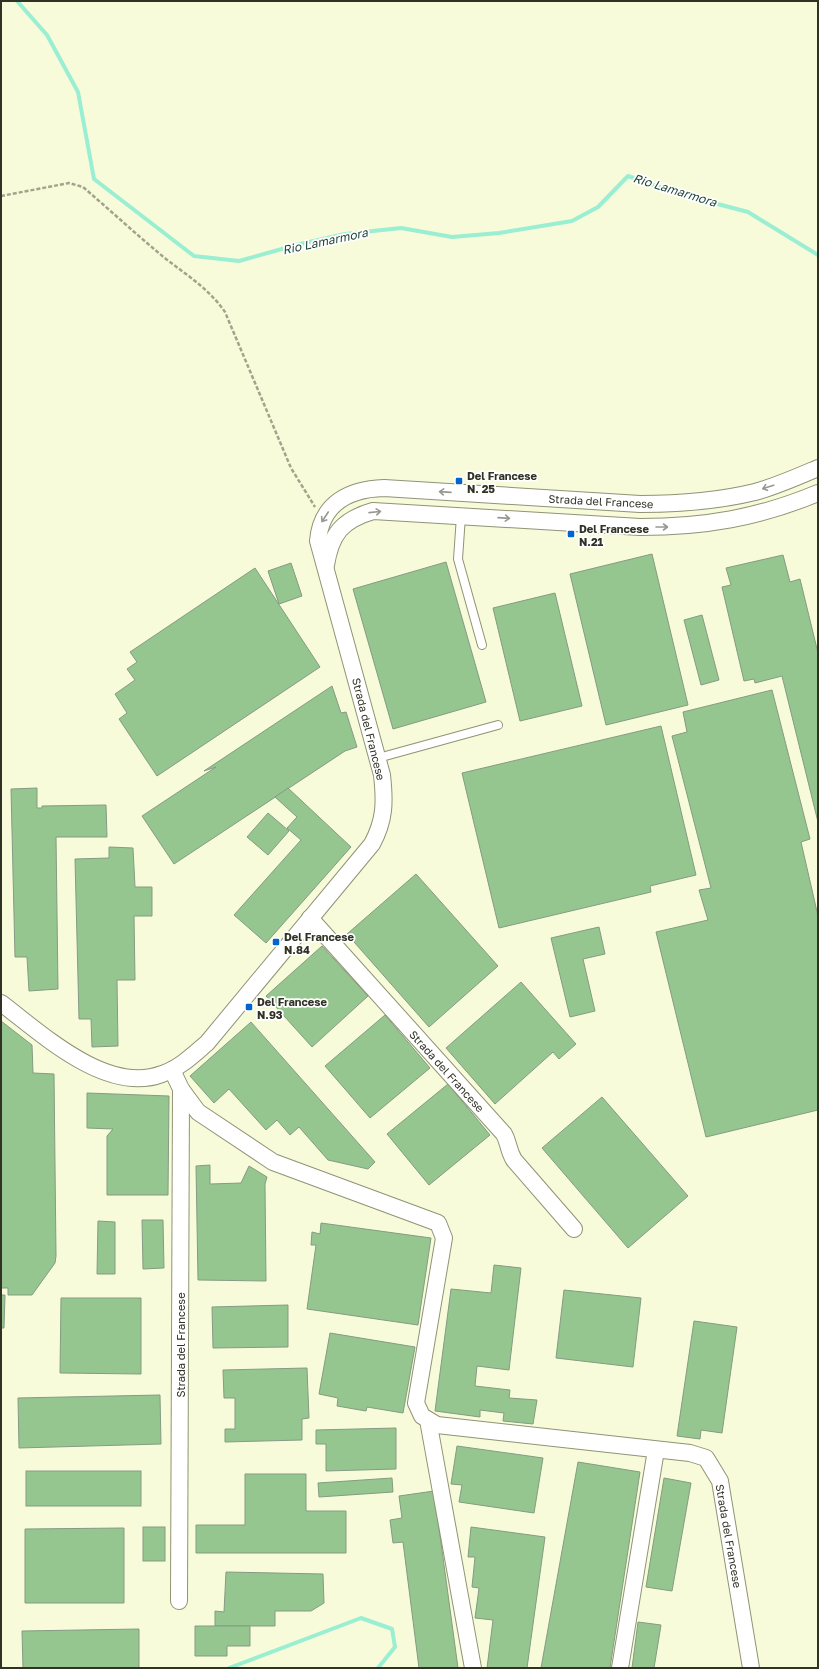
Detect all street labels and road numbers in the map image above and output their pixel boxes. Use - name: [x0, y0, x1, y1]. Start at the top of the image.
- street label: Strada del Francese: [548, 492, 654, 510]
- street label: Strada del Francese: [350, 676, 388, 782]
- street label: Strada del Francese: [407, 1028, 487, 1114]
- street label: Strada del Francese: [174, 1292, 187, 1398]
- street label: Strada del Francese: [713, 1483, 745, 1589]

